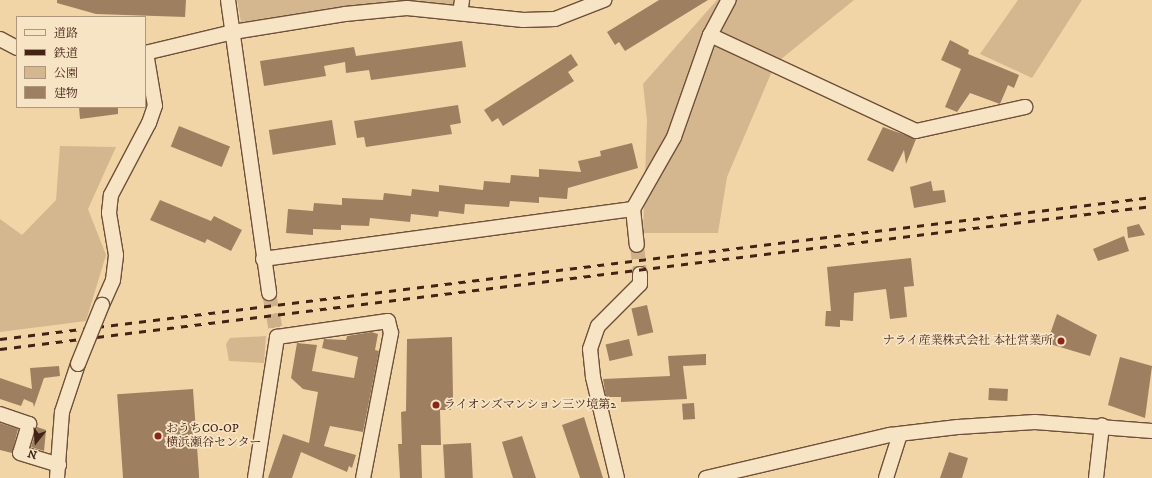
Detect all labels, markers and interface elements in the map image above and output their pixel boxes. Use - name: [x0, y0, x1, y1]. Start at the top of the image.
- legend: [16, 16, 146, 108]
- text: 道路: [54, 26, 78, 41]
- text: 鉄道: [54, 46, 78, 61]
- text: 公園: [54, 66, 78, 81]
- text: 建物: [54, 86, 78, 101]
- place label: ナライ産業株式会社 本社営業所: [882, 334, 1053, 348]
- marker: ナライ産業株式会社 本社営業所: [1056, 336, 1066, 346]
- place label: ライオンズマンション三ツ境第2: [444, 398, 618, 412]
- marker: ライオンズマンション三ツ境第2: [431, 400, 441, 410]
- north arrow: [16, 422, 56, 462]
- place label: おうちCO-OP 横浜瀬谷センター: [166, 422, 262, 450]
- marker: おうちCO-OP 横浜瀬谷センター: [153, 431, 163, 441]
- text: N: [26, 445, 39, 461]

